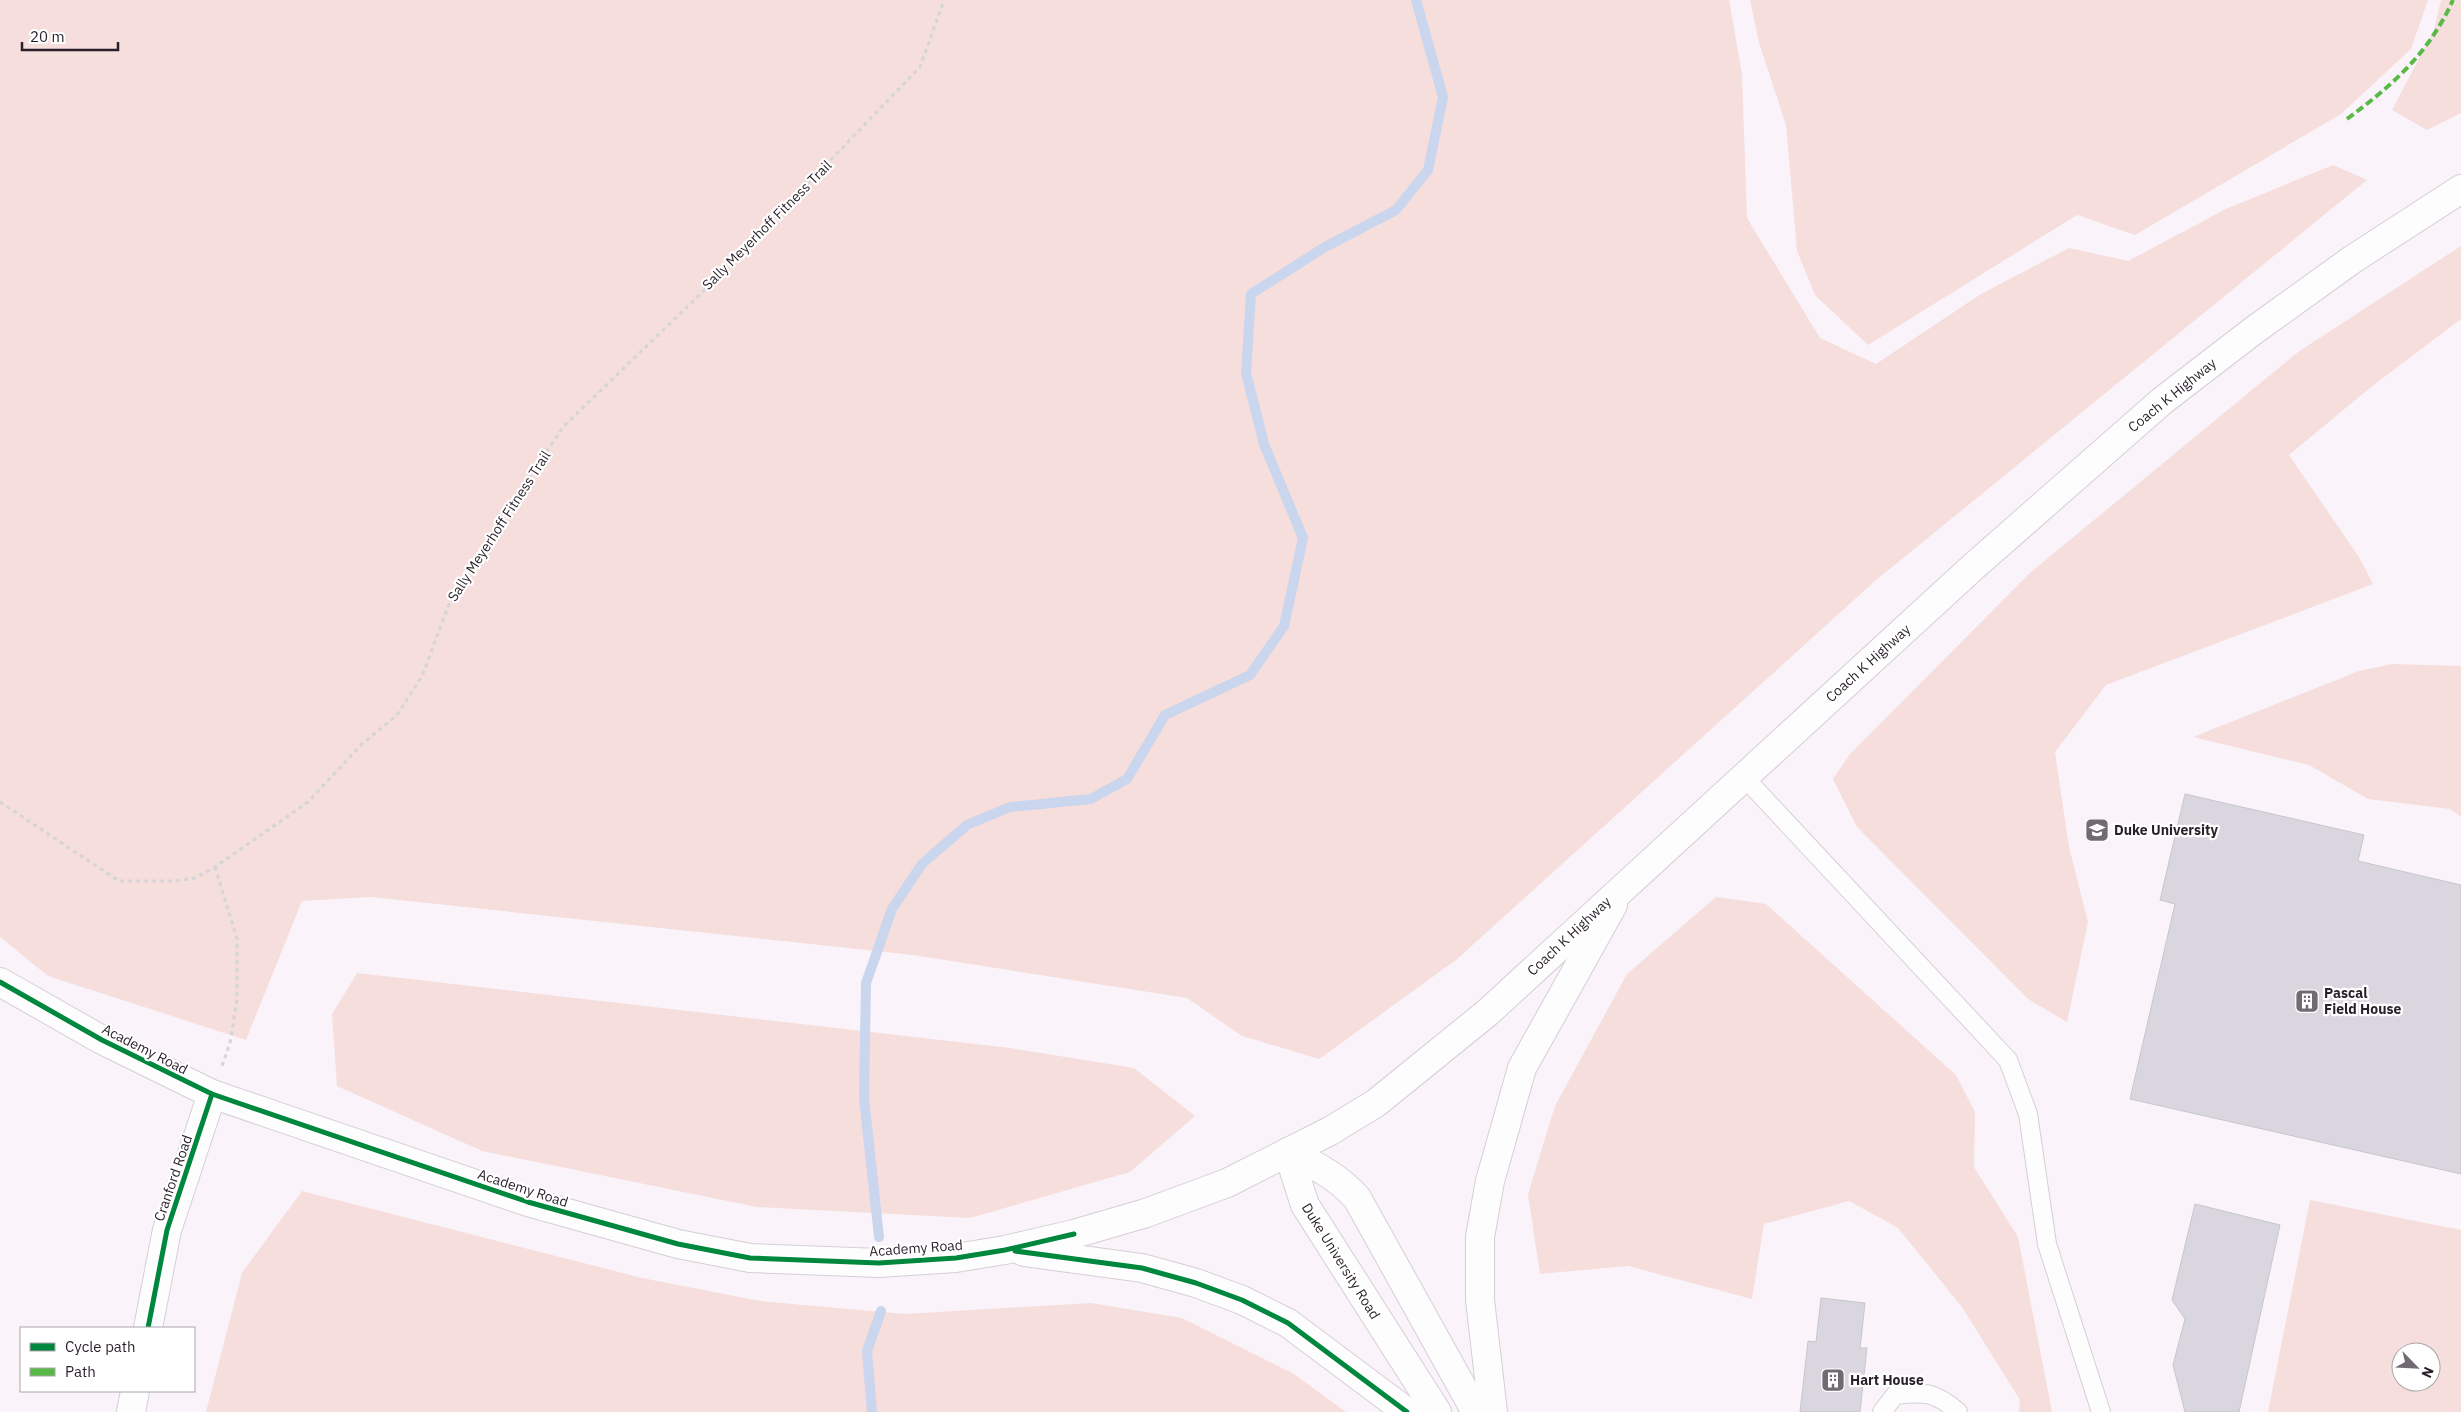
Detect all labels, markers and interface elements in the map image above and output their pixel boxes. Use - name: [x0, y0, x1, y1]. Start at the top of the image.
- scale bar: [22, 20, 119, 52]
- text: 20 m: [30, 27, 65, 46]
- street label: Sally Meyerhoff Fitness Trail: [698, 156, 836, 294]
- street label: Coach K Highway: [2124, 354, 2220, 436]
- street label: Sally Meyerhoff Fitness Trail: [443, 447, 555, 605]
- street label: Coach K Highway: [1822, 620, 1914, 706]
- school or university icon: Duke University: [2084, 817, 2110, 843]
- place label: Duke University: [2114, 821, 2218, 839]
- street label: Coach K Highway: [1523, 893, 1615, 979]
- place label: Pascal Field House: [2324, 984, 2402, 1018]
- building icon: Pascal Field House: [2294, 988, 2320, 1014]
- street label: Academy Road: [99, 1020, 191, 1078]
- street label: Cranford Road: [150, 1132, 196, 1224]
- street label: Academy Road: [476, 1165, 570, 1211]
- street label: Duke University Road: [1298, 1200, 1384, 1322]
- street label: Academy Road: [869, 1236, 963, 1260]
- legend: [20, 1327, 195, 1392]
- text: Cycle path: [65, 1337, 136, 1356]
- north arrow: [2391, 1342, 2441, 1392]
- text: Path: [65, 1362, 96, 1381]
- text: N: [2418, 1364, 2438, 1381]
- building icon: Hart House: [1820, 1367, 1846, 1393]
- place label: Hart House: [1850, 1371, 1924, 1389]

